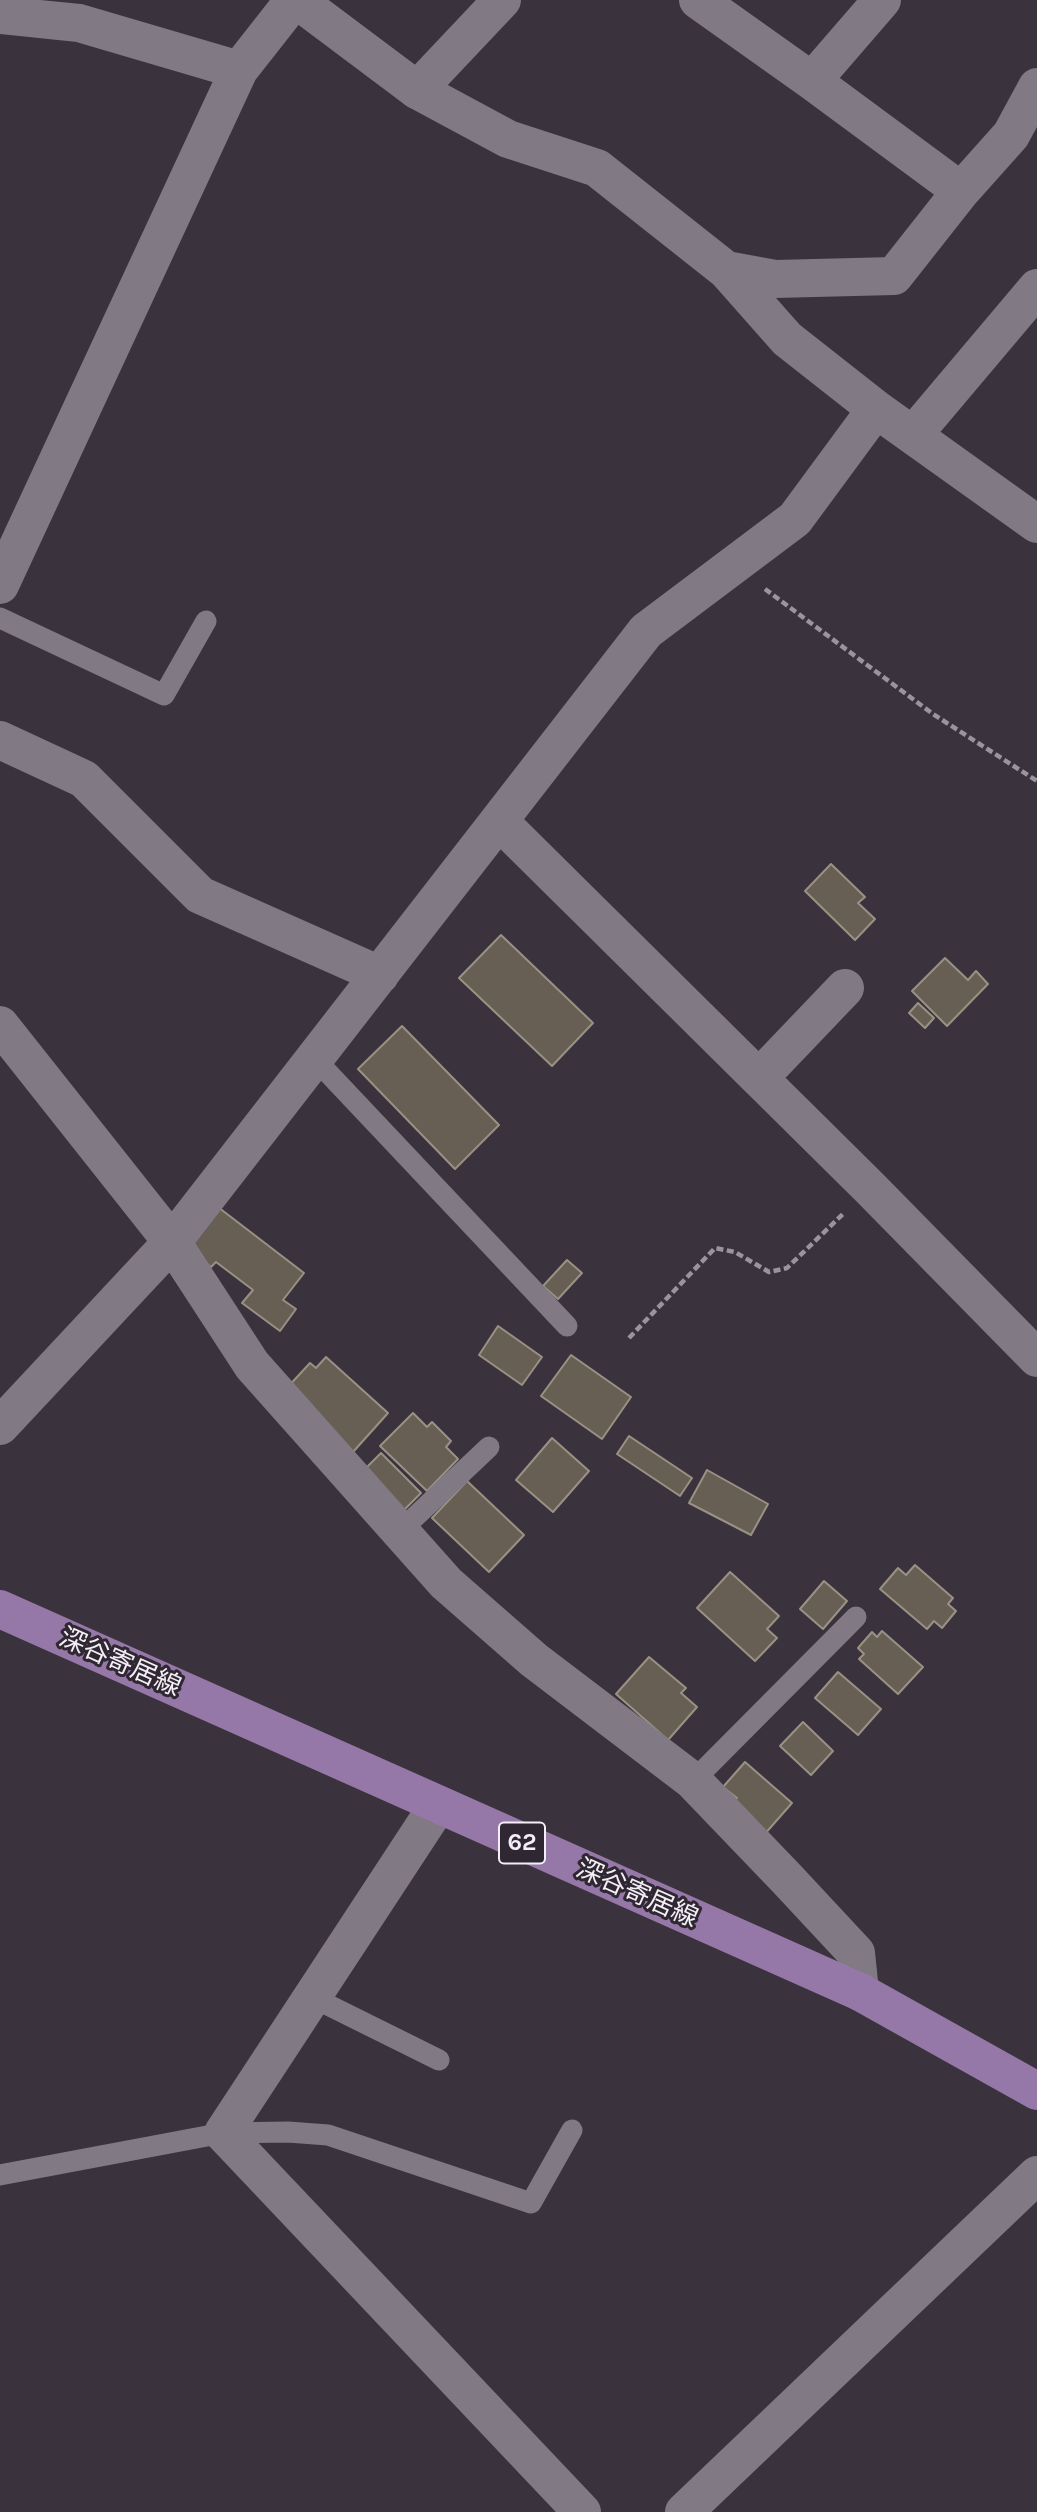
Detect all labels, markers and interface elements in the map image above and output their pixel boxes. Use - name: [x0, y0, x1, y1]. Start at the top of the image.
- street label: 深谷寄居線: [54, 1622, 186, 1704]
- road number: 62: [499, 1822, 545, 1864]
- street label: 深谷寄居線: [571, 1853, 703, 1935]

